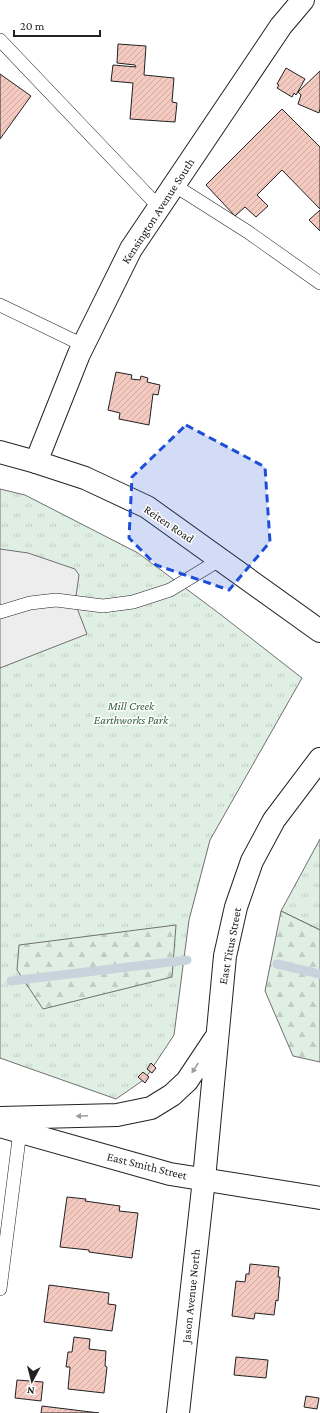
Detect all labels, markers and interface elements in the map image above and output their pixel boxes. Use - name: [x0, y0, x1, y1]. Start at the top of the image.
- scale bar: [14, 12, 100, 38]
- text: 20 m: [20, 19, 45, 33]
- street label: Kensington Avenue South: [119, 155, 198, 266]
- street label: Reiten Road: [141, 502, 197, 546]
- park label: Mill Creek Earthworks Park: [94, 699, 169, 727]
- street label: East Titus Street: [216, 905, 245, 986]
- one-way arrow: [192, 1063, 199, 1074]
- one-way arrow: [75, 1113, 88, 1119]
- street label: East Smith Street: [105, 1149, 190, 1183]
- street label: Jason Avenue North: [179, 1248, 203, 1345]
- north arrow: [12, 1361, 52, 1401]
- text: N: [26, 1384, 35, 1397]

